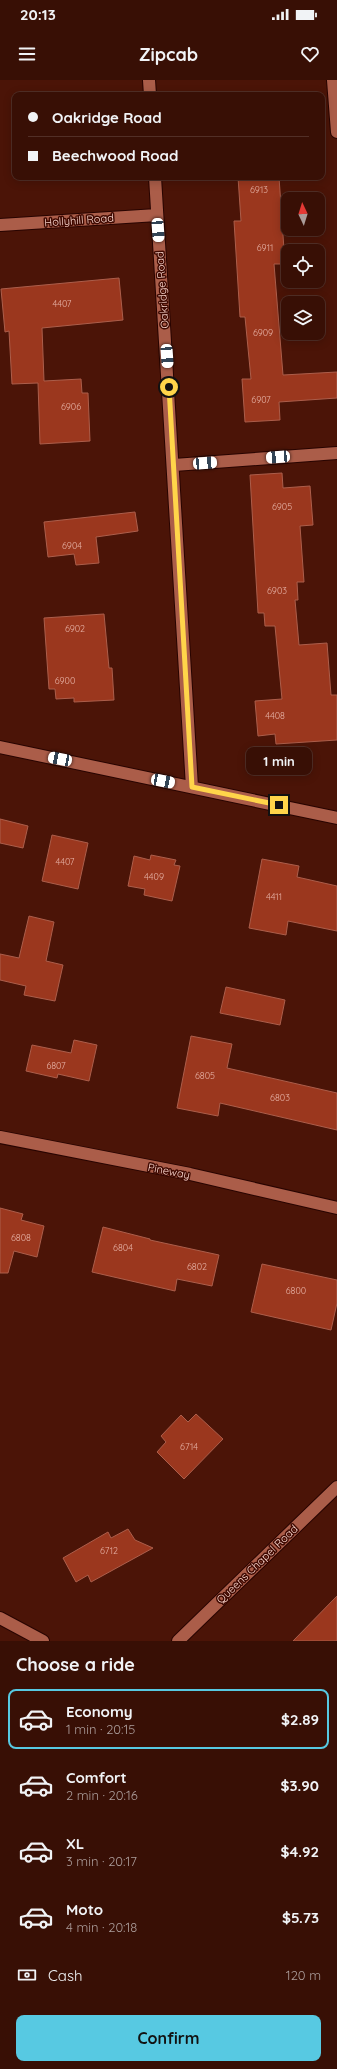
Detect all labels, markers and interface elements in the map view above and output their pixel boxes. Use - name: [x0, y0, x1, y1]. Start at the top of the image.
- text: 20:13: [20, 5, 56, 24]
- icon: menu: [16, 43, 38, 65]
- text: Zipcab: [139, 43, 198, 66]
- icon: heart: [299, 43, 321, 65]
- text: Oakridge Road: [52, 108, 162, 127]
- text: Beechwood Road: [52, 146, 178, 165]
- house number: 6913: [250, 184, 268, 195]
- north arrow: [281, 192, 325, 236]
- map controls: [281, 192, 325, 340]
- street label: Hollyhill Road: [44, 211, 114, 229]
- car: [151, 218, 165, 242]
- house number: 6911: [257, 242, 273, 253]
- button: locate: [281, 244, 325, 288]
- street label: Oakridge Road: [152, 251, 172, 329]
- button: layers: [281, 296, 325, 340]
- house number: 4407: [53, 298, 72, 309]
- house number: 6909: [253, 327, 273, 338]
- car: [160, 344, 174, 368]
- route start: [160, 378, 178, 396]
- house number: 6907: [251, 394, 271, 405]
- house number: 6906: [61, 401, 81, 412]
- car: [266, 450, 290, 464]
- car: [193, 456, 217, 470]
- house number: 6905: [272, 501, 292, 512]
- house number: 6904: [62, 540, 82, 551]
- house number: 6903: [267, 585, 287, 596]
- house number: 6902: [65, 623, 85, 634]
- house number: 6900: [55, 675, 75, 686]
- house number: 4408: [265, 710, 285, 721]
- callout: 1 min: [246, 747, 312, 775]
- car: [47, 751, 73, 767]
- text: 1 min: [263, 753, 295, 769]
- car: [150, 773, 176, 789]
- route end: [270, 796, 288, 814]
- house number: 4407: [56, 856, 75, 867]
- house number: 4409: [144, 871, 164, 882]
- house number: 4411: [266, 891, 282, 902]
- house number: 6807: [46, 1060, 66, 1071]
- house number: 6805: [195, 1070, 215, 1081]
- house number: 6803: [270, 1092, 290, 1103]
- street label: Pineway: [147, 1160, 191, 1182]
- house number: 6808: [11, 1232, 31, 1243]
- house number: 6804: [113, 1242, 133, 1253]
- house number: 6802: [187, 1261, 207, 1272]
- house number: 6800: [286, 1285, 306, 1296]
- house number: 6714: [180, 1441, 198, 1452]
- street label: Queens Chapel Road: [213, 1522, 301, 1606]
- house number: 6712: [100, 1545, 118, 1556]
- text: Choose a ride: [16, 1653, 135, 1676]
- icon: car: [18, 1701, 54, 1737]
- text: Economy: [66, 1702, 133, 1721]
- text: $2.89: [281, 1710, 319, 1729]
- text: 1 min · 20:15: [66, 1721, 135, 1737]
- icon: car: [18, 1767, 54, 1803]
- text: Comfort: [66, 1768, 127, 1787]
- text: $3.90: [281, 1776, 319, 1795]
- text: 2 min · 20:16: [66, 1787, 138, 1803]
- icon: car: [18, 1833, 54, 1869]
- text: XL: [66, 1834, 84, 1853]
- text: $4.92: [280, 1842, 319, 1861]
- text: 3 min · 20:17: [66, 1853, 137, 1869]
- icon: car: [18, 1899, 54, 1935]
- text: Moto: [66, 1900, 103, 1919]
- text: $5.73: [282, 1908, 319, 1927]
- text: 4 min · 20:18: [66, 1919, 137, 1935]
- icon: cash: [16, 1964, 38, 1986]
- text: Cash: [48, 1966, 82, 1985]
- text: 120 m: [286, 1967, 321, 1983]
- button: Confirm: [16, 2015, 321, 2061]

